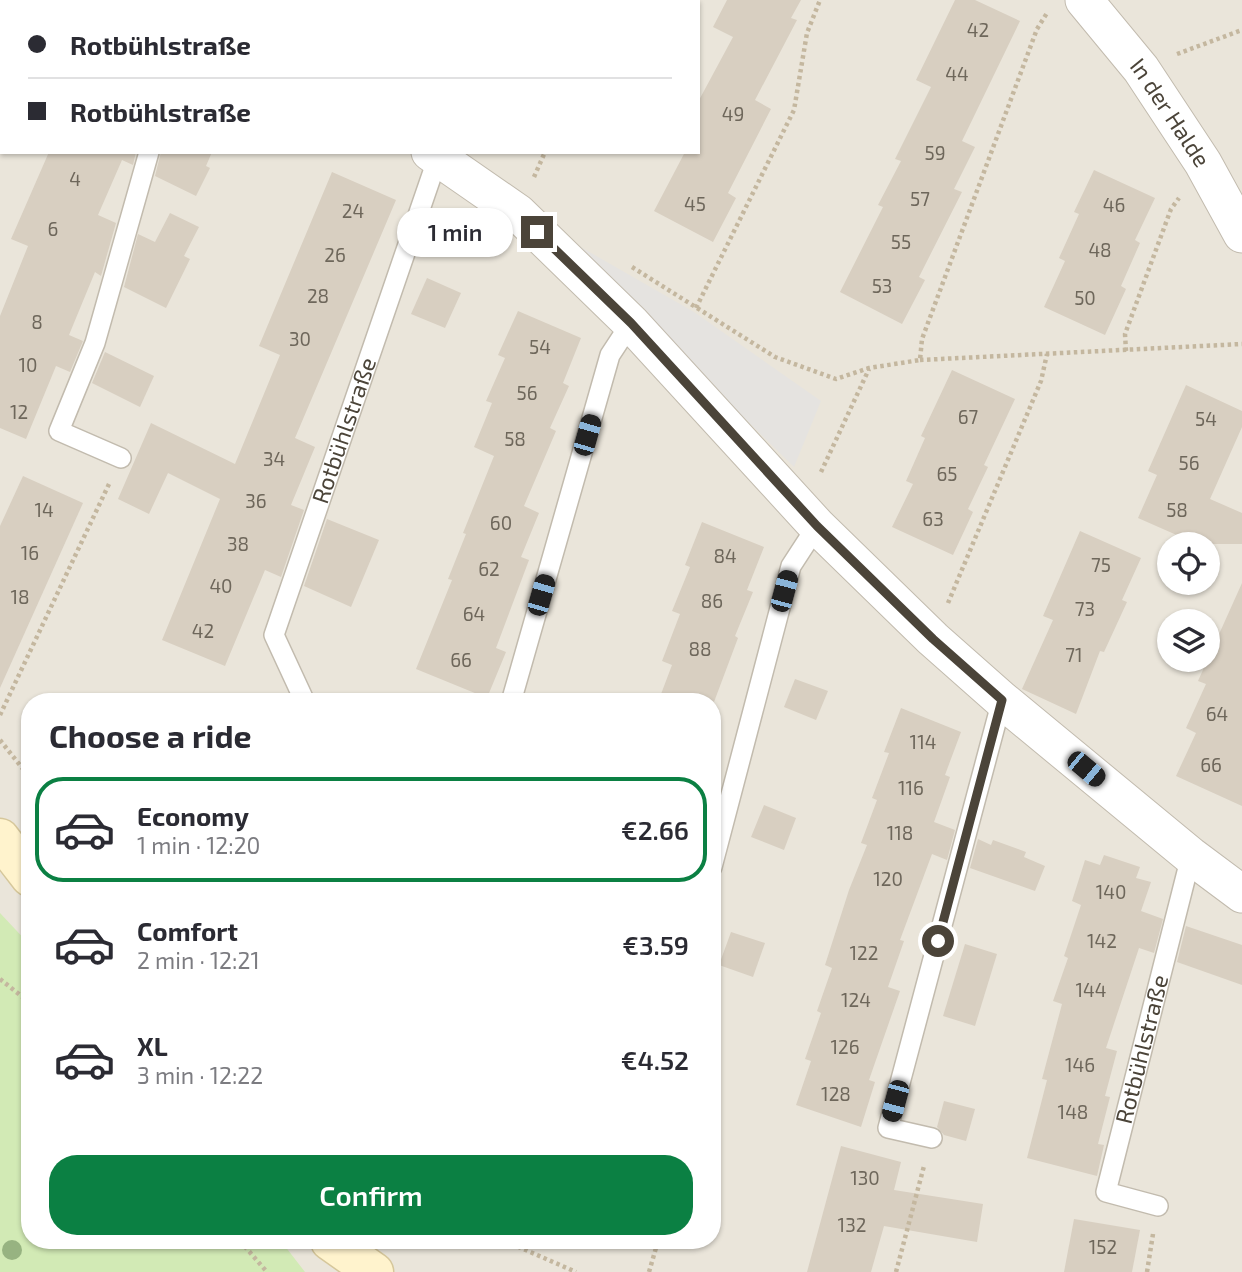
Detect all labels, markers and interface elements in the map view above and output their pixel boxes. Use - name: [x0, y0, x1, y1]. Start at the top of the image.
- house number: 42: [967, 18, 989, 41]
- text: Rotbühlstraße: [70, 29, 251, 60]
- street label: In der Halde: [1125, 52, 1217, 172]
- house number: 44: [945, 62, 969, 85]
- text: Rotbühlstraße: [70, 96, 251, 127]
- house number: 49: [722, 102, 744, 125]
- house number: 59: [924, 141, 946, 164]
- house number: 4: [69, 167, 81, 190]
- house number: 57: [910, 187, 930, 210]
- house number: 45: [684, 192, 706, 215]
- house number: 46: [1103, 193, 1125, 216]
- house number: 24: [342, 199, 364, 222]
- callout: 1 min: [397, 208, 512, 256]
- route end: [521, 216, 553, 248]
- house number: 6: [48, 217, 58, 240]
- text: 1 min: [428, 218, 482, 246]
- house number: 55: [891, 230, 911, 253]
- house number: 48: [1088, 238, 1112, 261]
- house number: 26: [324, 243, 346, 266]
- house number: 53: [872, 274, 892, 297]
- house number: 28: [307, 284, 329, 307]
- house number: 50: [1074, 286, 1096, 309]
- house number: 8: [31, 310, 43, 333]
- house number: 30: [289, 327, 311, 350]
- house number: 54: [529, 335, 551, 358]
- house number: 10: [18, 353, 38, 376]
- street label: Rotbühlstraße: [305, 353, 381, 507]
- house number: 56: [516, 381, 538, 404]
- house number: 12: [10, 400, 28, 423]
- house number: 67: [958, 405, 979, 428]
- house number: 54: [1195, 407, 1217, 430]
- car: [572, 412, 603, 458]
- house number: 58: [504, 427, 526, 450]
- house number: 34: [263, 447, 285, 470]
- house number: 56: [1178, 451, 1200, 474]
- house number: 65: [936, 462, 958, 485]
- house number: 36: [245, 489, 267, 512]
- house number: 14: [34, 498, 54, 521]
- house number: 58: [1166, 498, 1188, 521]
- house number: 63: [922, 507, 944, 530]
- house number: 60: [490, 511, 512, 534]
- house number: 38: [227, 532, 249, 555]
- map controls: [1157, 532, 1220, 672]
- button: locate: [1157, 532, 1220, 595]
- house number: 16: [21, 541, 39, 564]
- house number: 84: [713, 544, 737, 567]
- house number: 75: [1091, 553, 1111, 576]
- house number: 62: [478, 557, 500, 580]
- car: [769, 568, 800, 614]
- car: [526, 572, 557, 618]
- house number: 40: [209, 574, 233, 597]
- house number: 18: [10, 585, 30, 608]
- house number: 86: [701, 589, 723, 612]
- house number: 73: [1075, 597, 1095, 620]
- house number: 64: [463, 602, 485, 625]
- button: layers: [1157, 609, 1220, 672]
- house number: 42: [192, 619, 214, 642]
- house number: 88: [688, 637, 712, 660]
- house number: 71: [1065, 643, 1083, 666]
- house number: 66: [450, 648, 472, 671]
- house number: 64: [1206, 702, 1228, 725]
- text: Choose a ride: [49, 716, 252, 754]
- house number: 114: [910, 730, 936, 753]
- car: [1064, 747, 1109, 791]
- house number: 66: [1200, 753, 1222, 776]
- house number: 116: [898, 776, 924, 799]
- icon: car: [53, 798, 116, 861]
- text: Economy: [137, 800, 249, 831]
- text: €2.66: [621, 814, 689, 845]
- house number: 118: [887, 821, 913, 844]
- text: 1 min · 12:20: [137, 831, 261, 859]
- house number: 120: [873, 867, 903, 890]
- house number: 140: [1096, 880, 1126, 903]
- icon: car: [53, 913, 116, 976]
- text: Comfort: [137, 915, 238, 946]
- route start: [922, 925, 954, 957]
- text: €3.59: [622, 929, 689, 960]
- house number: 142: [1087, 929, 1117, 952]
- house number: 122: [850, 941, 878, 964]
- text: 2 min · 12:21: [137, 946, 260, 974]
- street label: Rotbühlstraße: [1109, 972, 1173, 1127]
- house number: 144: [1076, 978, 1106, 1001]
- house number: 124: [841, 988, 871, 1011]
- icon: car: [53, 1028, 116, 1091]
- text: XL: [137, 1030, 168, 1061]
- house number: 126: [830, 1035, 860, 1058]
- text: €4.52: [621, 1044, 689, 1075]
- house number: 146: [1065, 1053, 1095, 1076]
- text: 3 min · 12:22: [137, 1061, 263, 1089]
- car: [880, 1078, 911, 1124]
- house number: 128: [821, 1082, 851, 1105]
- house number: 148: [1058, 1100, 1088, 1123]
- button: Confirm: [49, 1155, 693, 1235]
- house number: 130: [850, 1166, 880, 1189]
- house number: 132: [838, 1213, 866, 1236]
- house number: 152: [1089, 1235, 1117, 1258]

